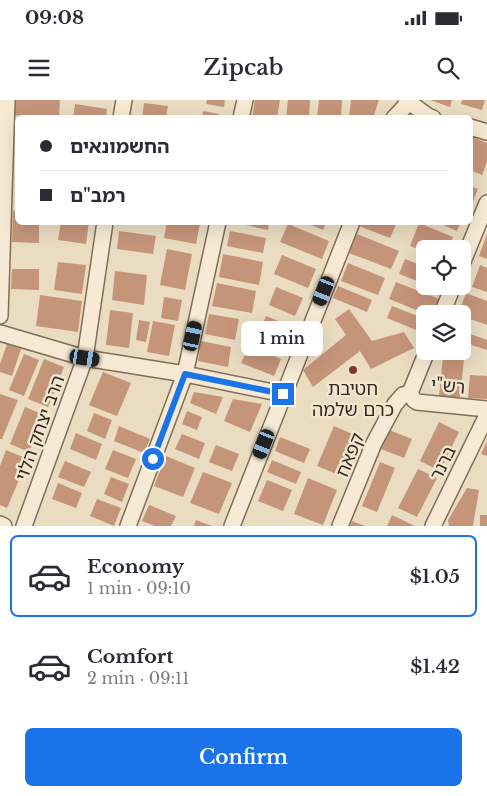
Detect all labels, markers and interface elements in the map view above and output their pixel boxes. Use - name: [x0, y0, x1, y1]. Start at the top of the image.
- text: 09:08: [25, 6, 84, 29]
- icon: menu: [25, 54, 53, 82]
- text: Zipcab: [204, 54, 283, 81]
- icon: search: [434, 54, 462, 82]
- text: החשמונאים: [70, 135, 169, 158]
- text: רמב"ם: [70, 184, 125, 207]
- map controls: [416, 240, 471, 360]
- button: locate: [416, 240, 471, 295]
- car: [311, 274, 336, 308]
- button: layers: [416, 305, 471, 360]
- car: [182, 320, 203, 352]
- callout: 1 min: [242, 322, 324, 356]
- text: 1 min: [259, 328, 305, 348]
- car: [69, 348, 100, 368]
- marker: חטיבת כרם שלמה: [347, 364, 359, 376]
- street label: הרב יצחק הלוי: [11, 372, 69, 484]
- street label: רש"י: [430, 374, 466, 398]
- place label: חטיבת כרם שלמה: [312, 378, 394, 421]
- route end: [272, 383, 294, 405]
- car: [251, 427, 276, 461]
- street label: קפאח: [331, 430, 369, 480]
- street label: ברנר: [425, 442, 461, 484]
- route start: [142, 448, 164, 470]
- icon: car: [27, 554, 72, 599]
- text: Economy: [87, 555, 184, 578]
- text: $1.05: [410, 565, 460, 588]
- text: 1 min · 09:10: [87, 578, 191, 598]
- icon: car: [27, 644, 72, 689]
- text: Comfort: [87, 645, 174, 668]
- text: $1.42: [410, 655, 460, 678]
- text: 2 min · 09:11: [87, 668, 189, 688]
- button: Confirm: [25, 728, 462, 786]

